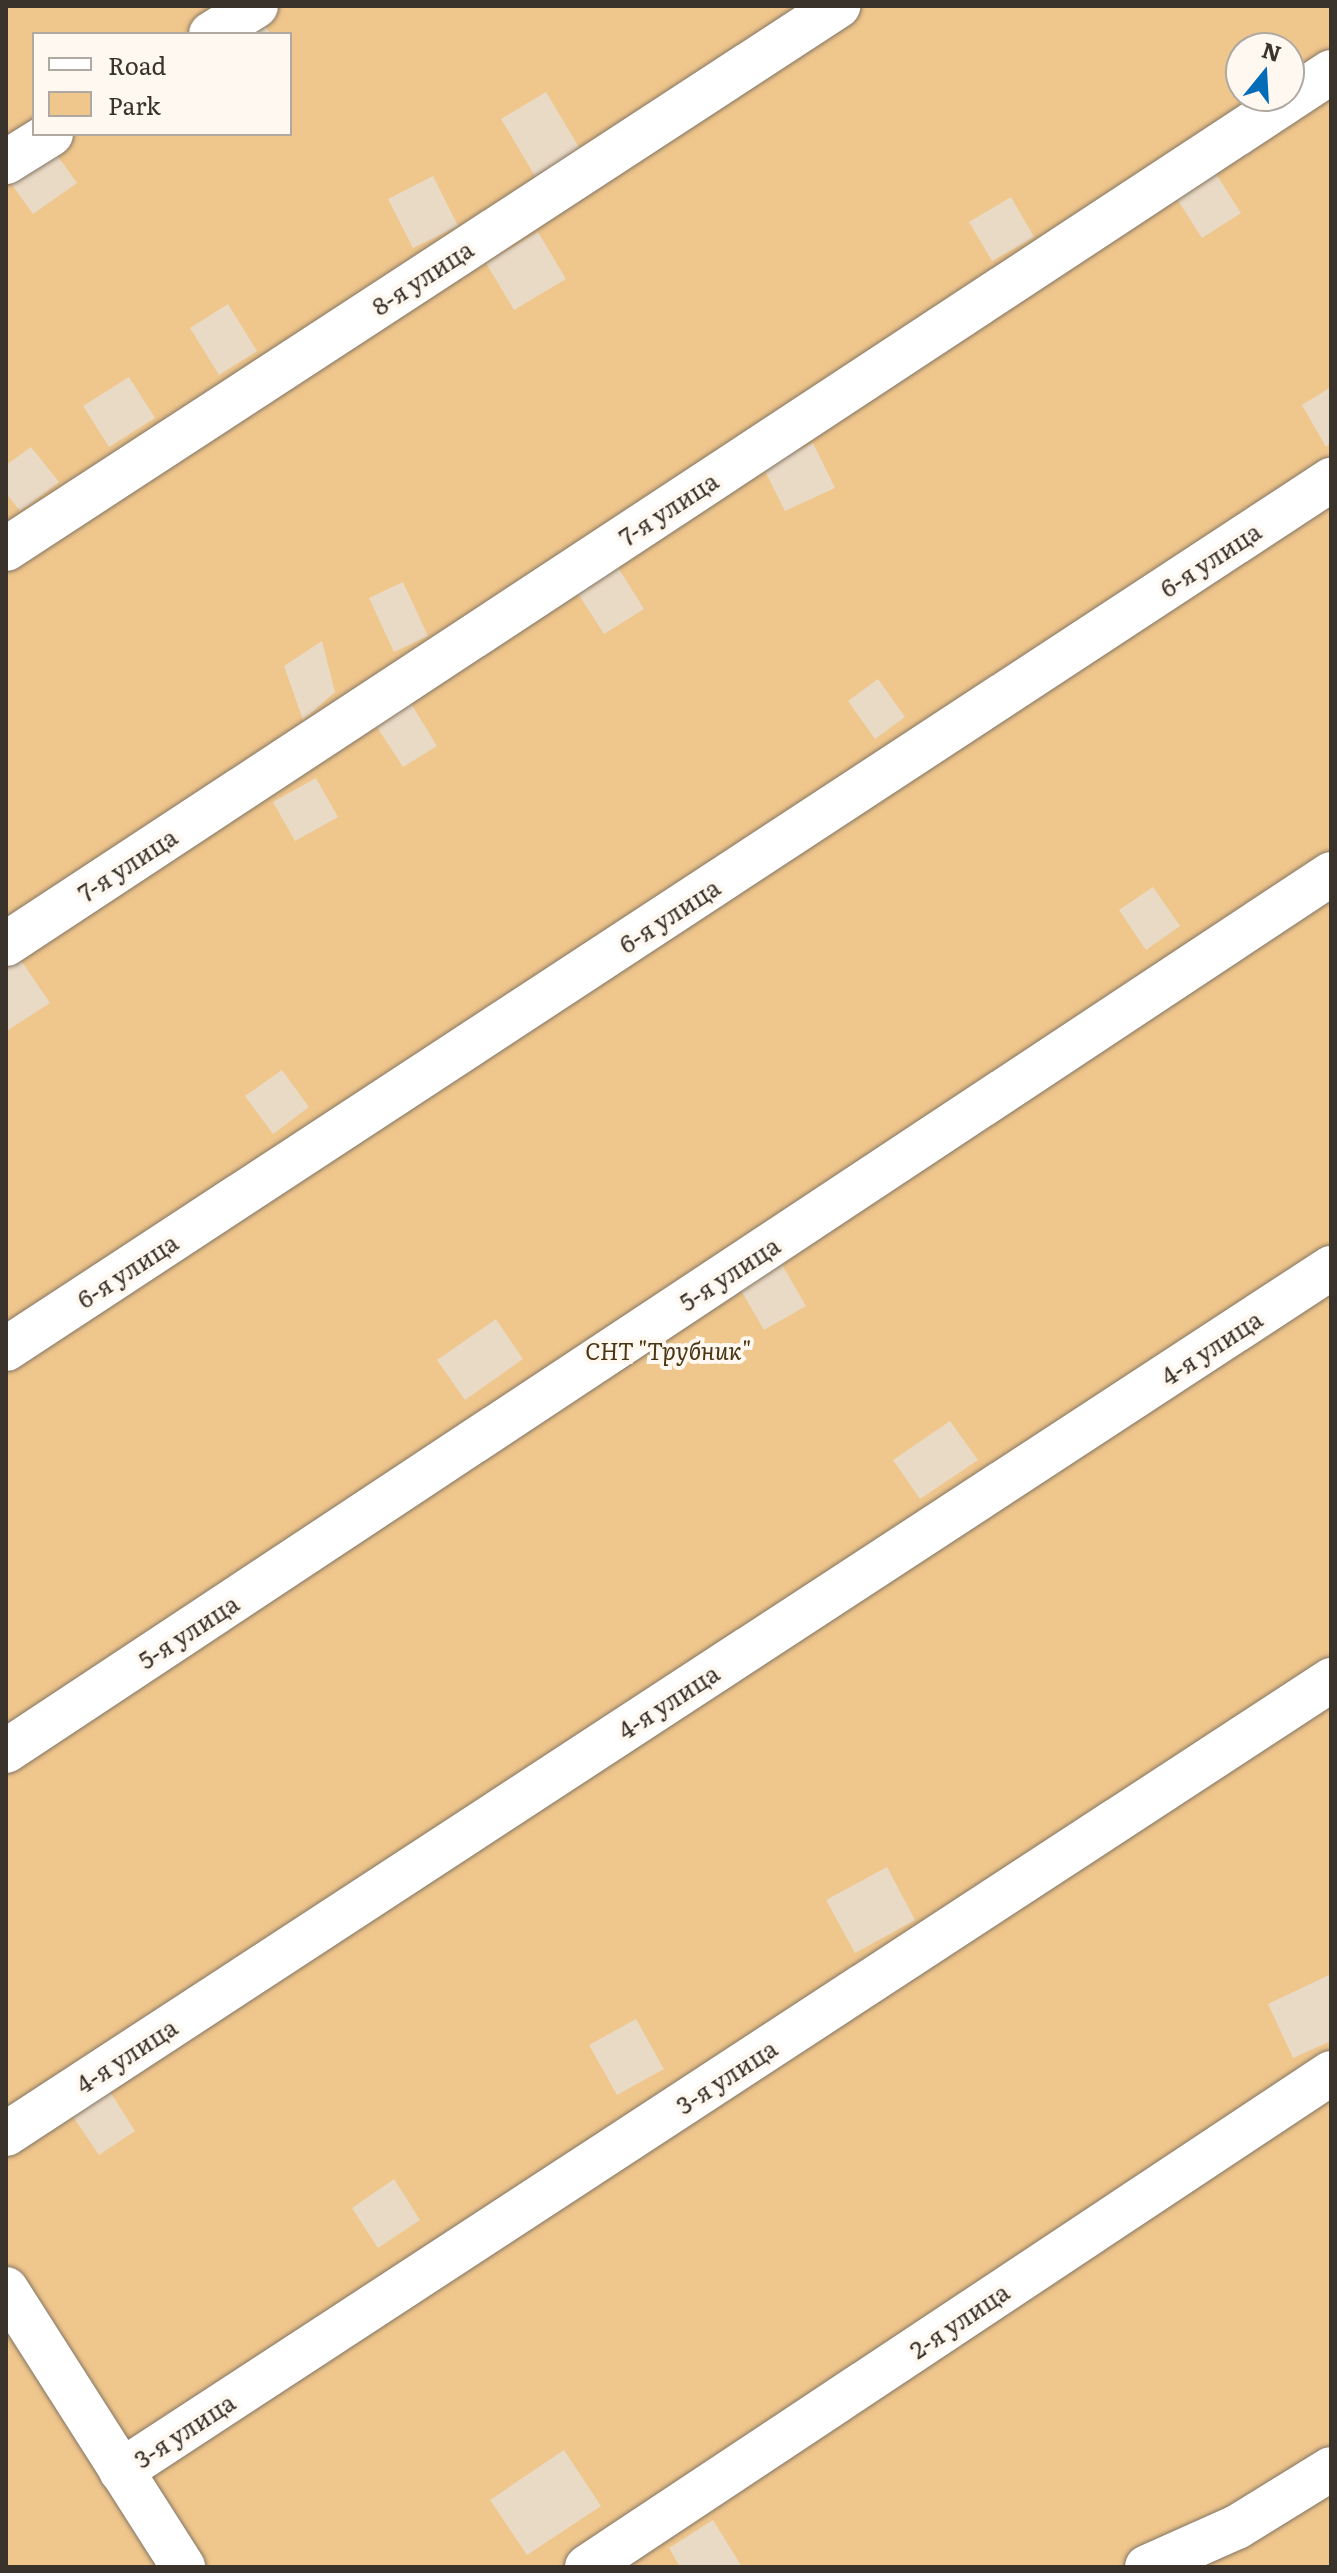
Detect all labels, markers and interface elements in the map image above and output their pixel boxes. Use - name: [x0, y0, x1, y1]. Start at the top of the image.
- legend: [32, 32, 292, 136]
- north arrow: [1225, 32, 1305, 112]
- text: N: [1258, 32, 1286, 69]
- text: Road: [108, 47, 166, 82]
- text: Park: [108, 87, 161, 122]
- street label: 8-я улица: [366, 234, 478, 320]
- street label: 7-я улица: [613, 465, 723, 551]
- street label: 6-я улица: [1154, 516, 1266, 602]
- street label: 7-я улица: [72, 821, 182, 907]
- street label: 6-я улица: [613, 872, 725, 958]
- street label: 6-я улица: [71, 1227, 183, 1313]
- street label: 5-я улица: [674, 1230, 784, 1316]
- street label: 4-я улица: [1155, 1304, 1267, 1390]
- park label: СНТ "Трубник": [585, 1336, 751, 1364]
- street label: 5-я улица: [133, 1588, 243, 1674]
- street label: 4-я улица: [612, 1658, 724, 1744]
- street label: 4-я улица: [70, 2012, 182, 2098]
- street label: 3-я улица: [670, 2033, 782, 2119]
- street label: 2-я улица: [904, 2276, 1014, 2364]
- street label: 3-я улица: [128, 2387, 240, 2473]

